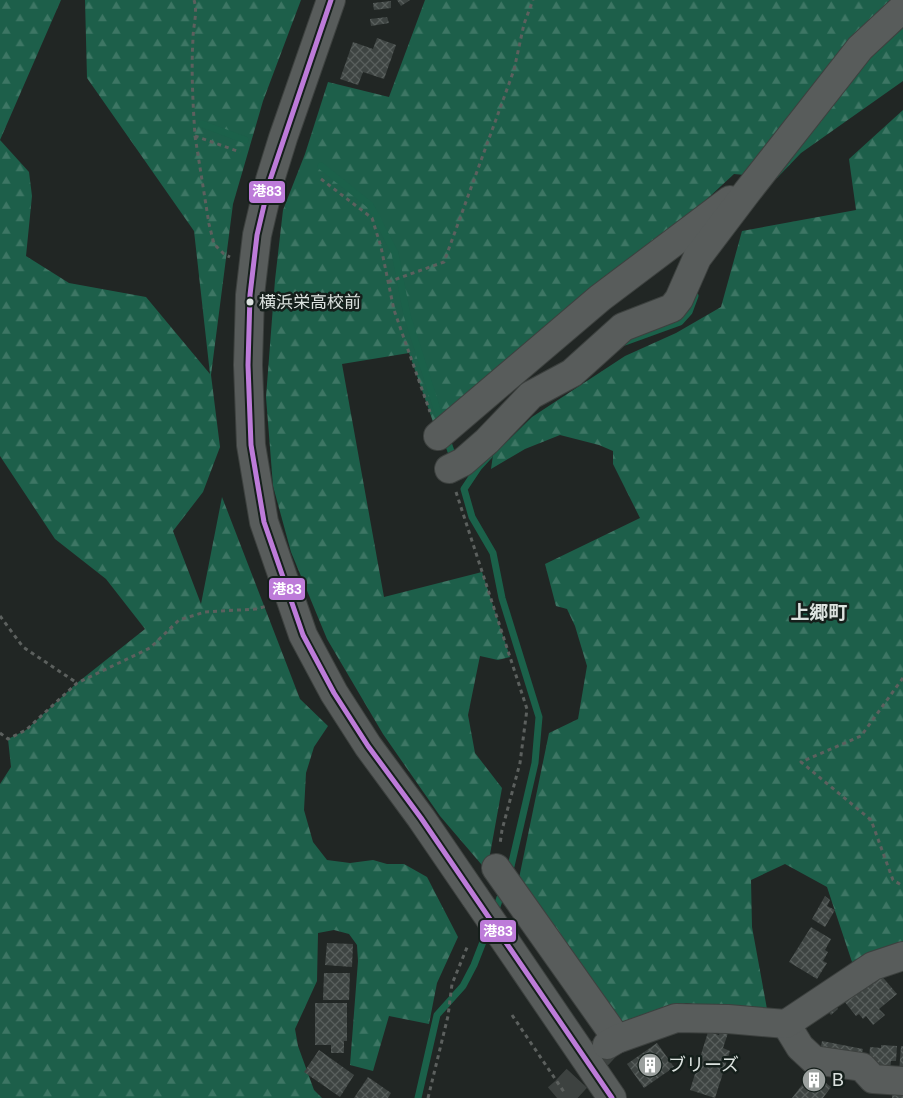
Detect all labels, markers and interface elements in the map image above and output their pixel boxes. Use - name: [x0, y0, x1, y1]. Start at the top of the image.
- line badge: 港83: [248, 180, 286, 204]
- text: 港83: [252, 183, 282, 199]
- place label: 横浜栄高校前: [259, 293, 361, 312]
- marker: 横浜栄高校前: [245, 297, 255, 307]
- line badge: 港83: [268, 577, 306, 601]
- text: 港83: [272, 581, 302, 597]
- district label: 上郷町: [790, 602, 848, 623]
- line badge: 港83: [479, 919, 517, 943]
- text: 港83: [483, 923, 513, 939]
- building icon: ブリーズ: [637, 1052, 663, 1078]
- place label: ブリーズ: [668, 1055, 739, 1075]
- building icon: B: [801, 1067, 827, 1093]
- place label: B: [832, 1070, 844, 1090]

